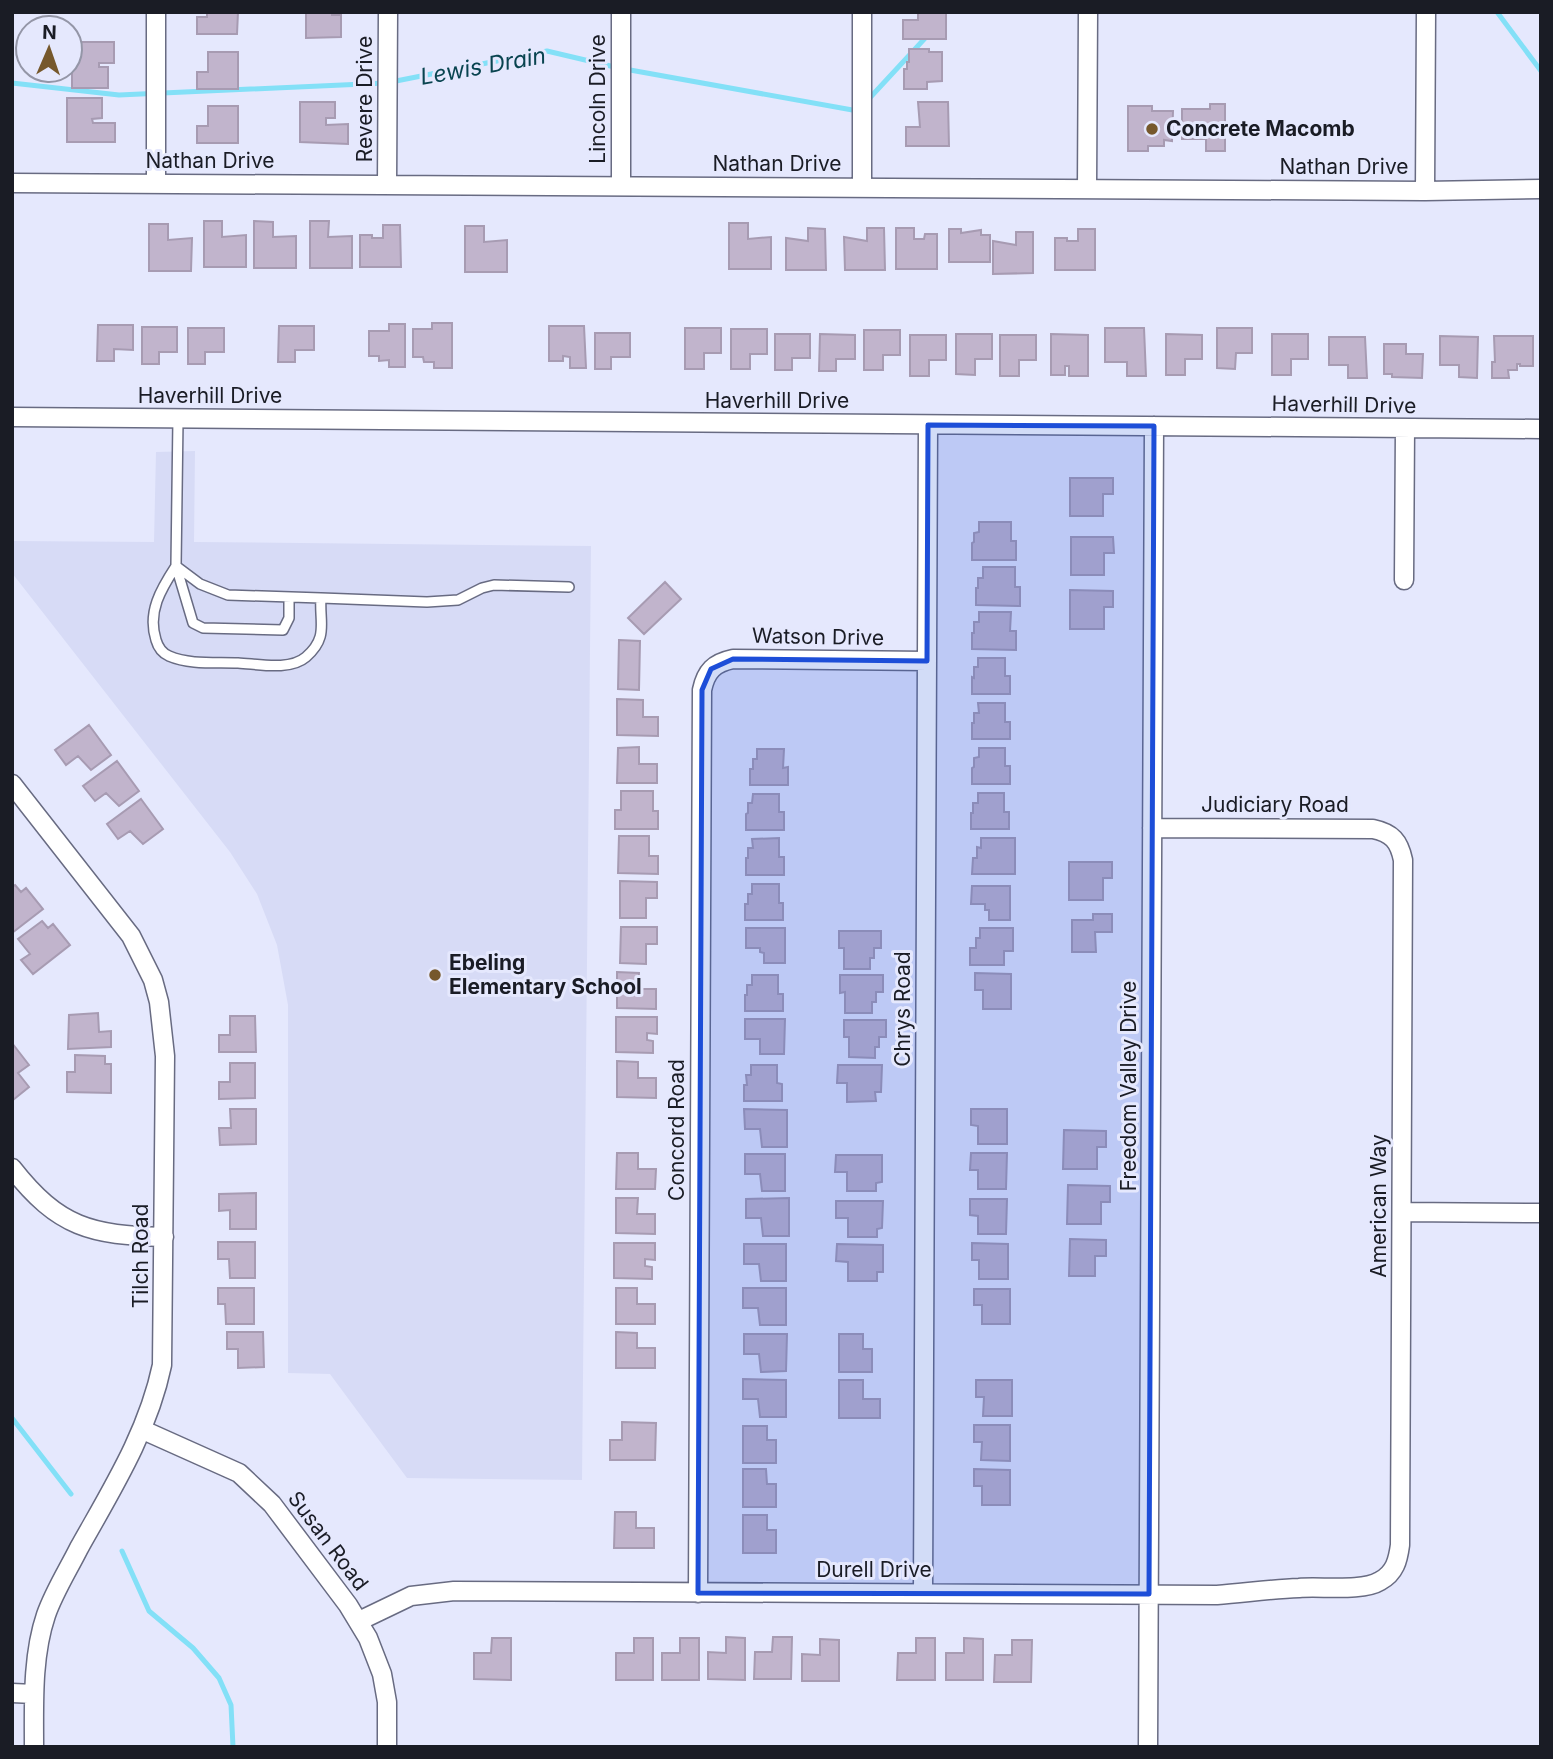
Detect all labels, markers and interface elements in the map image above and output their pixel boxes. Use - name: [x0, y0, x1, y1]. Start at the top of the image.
- north arrow: [14, 14, 84, 84]
- text: N: [42, 21, 57, 44]
- street label: Lincoln Drive: [585, 34, 610, 164]
- street label: Revere Drive: [352, 36, 377, 162]
- water label: Lewis Drain: [418, 41, 548, 91]
- place label: Concrete Macomb: [1166, 116, 1355, 141]
- marker: Concrete Macomb: [1144, 121, 1160, 137]
- street label: Nathan Drive: [145, 148, 275, 173]
- street label: Nathan Drive: [712, 151, 842, 176]
- street label: Nathan Drive: [1279, 154, 1409, 179]
- street label: Haverhill Drive: [138, 383, 282, 408]
- street label: Haverhill Drive: [705, 388, 849, 413]
- street label: Haverhill Drive: [1271, 391, 1417, 418]
- street label: Watson Drive: [752, 623, 884, 650]
- street label: Judiciary Road: [1201, 792, 1349, 817]
- place label: Ebeling Elementary School: [449, 950, 642, 999]
- street label: Chrys Road: [890, 951, 915, 1067]
- marker: Ebeling Elementary School: [427, 967, 443, 983]
- street label: Freedom Valley Drive: [1116, 981, 1141, 1191]
- street label: Concord Road: [664, 1059, 689, 1201]
- street label: American Way: [1366, 1134, 1391, 1278]
- street label: Tilch Road: [128, 1204, 153, 1308]
- street label: Susan Road: [283, 1486, 374, 1595]
- street label: Durell Drive: [816, 1557, 932, 1582]

